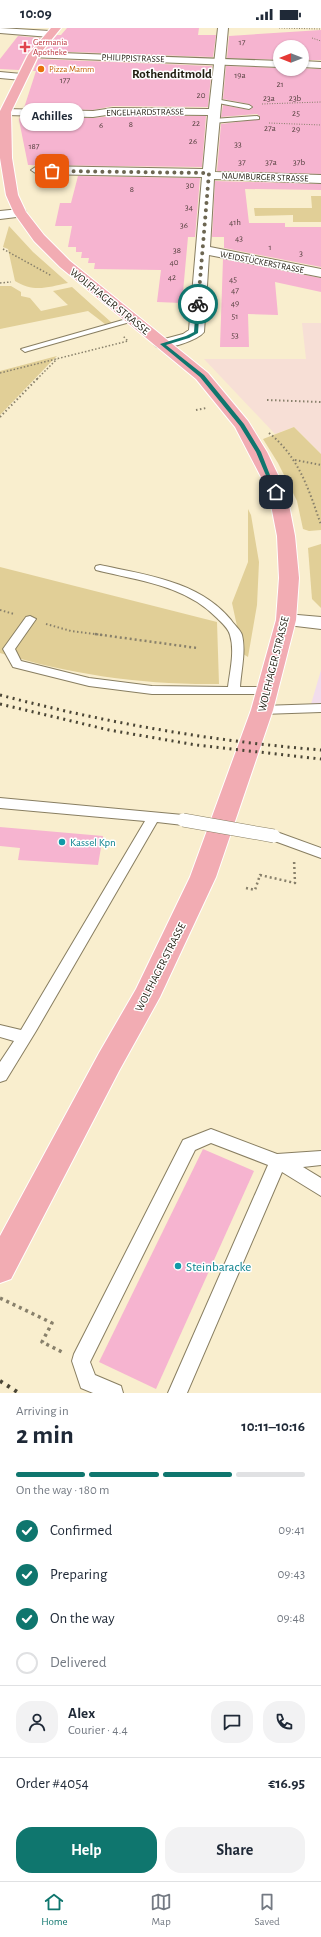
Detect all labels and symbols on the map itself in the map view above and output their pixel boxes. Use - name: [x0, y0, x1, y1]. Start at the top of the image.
- place label: Germania Apotheke: [33, 38, 68, 57]
- house number: 17: [239, 38, 246, 47]
- north arrow: [273, 40, 309, 76]
- marker: Germania Apotheke: [20, 42, 30, 52]
- street label: PHILIPPISTRASSE: [101, 53, 165, 64]
- marker: Pizza Mamm: [36, 64, 46, 74]
- place label: Pizza Mamm: [49, 65, 94, 74]
- district label: Rothenditmold: [132, 68, 212, 81]
- house number: 19a: [234, 71, 246, 80]
- house number: 177: [60, 76, 71, 85]
- house number: 21: [276, 80, 284, 89]
- house number: 20: [197, 91, 206, 100]
- house number: 23a: [263, 94, 275, 103]
- house number: 23b: [289, 94, 302, 103]
- callout: Achilles: [20, 103, 84, 131]
- street label: ENGELHARDSTRASSE: [106, 107, 185, 118]
- house number: 25: [292, 109, 300, 118]
- house number: 22: [192, 119, 200, 128]
- house number: 8: [129, 120, 133, 129]
- house number: 6: [99, 121, 103, 130]
- house number: 27a: [264, 124, 276, 133]
- house number: 29: [292, 125, 300, 134]
- house number: 26: [189, 137, 197, 146]
- house number: 33: [234, 140, 242, 149]
- house number: 187: [28, 142, 40, 151]
- pin: [35, 154, 69, 188]
- house number: 37: [238, 158, 246, 167]
- house number: 37a: [265, 158, 277, 167]
- house number: 37b: [293, 158, 305, 167]
- street label: NAUMBURGER STRASSE: [221, 171, 309, 184]
- house number: 30: [186, 181, 194, 190]
- house number: 8: [130, 185, 134, 194]
- house number: 34: [185, 203, 194, 212]
- house number: 41h: [229, 218, 241, 227]
- house number: 36: [180, 221, 188, 230]
- house number: 43: [235, 234, 243, 243]
- house number: 1: [268, 243, 272, 252]
- house number: 38: [173, 246, 181, 255]
- house number: 3: [299, 249, 303, 258]
- street label: WEIDSTÜCKERSTRASSE: [219, 250, 305, 275]
- house number: 40: [169, 258, 179, 267]
- street label: WOLFHAGER STRASSE: [68, 266, 152, 337]
- house number: 42: [168, 273, 176, 282]
- house number: 45: [229, 275, 237, 284]
- courier: [178, 284, 218, 324]
- house number: 47: [231, 286, 239, 295]
- house number: 49: [231, 299, 239, 308]
- house number: 51: [232, 312, 238, 321]
- house number: 53: [231, 331, 239, 340]
- pin: [259, 475, 293, 509]
- street label: WOLFHAGER STRASSE: [256, 615, 291, 713]
- marker: Kassel Kpn: [57, 837, 67, 847]
- place label: Kassel Kpn: [70, 837, 116, 848]
- street label: WOLFHAGER STRASSE: [133, 920, 188, 1013]
- marker: Steinbaracke: [173, 1261, 183, 1271]
- place label: Steinbaracke: [186, 1261, 251, 1274]

